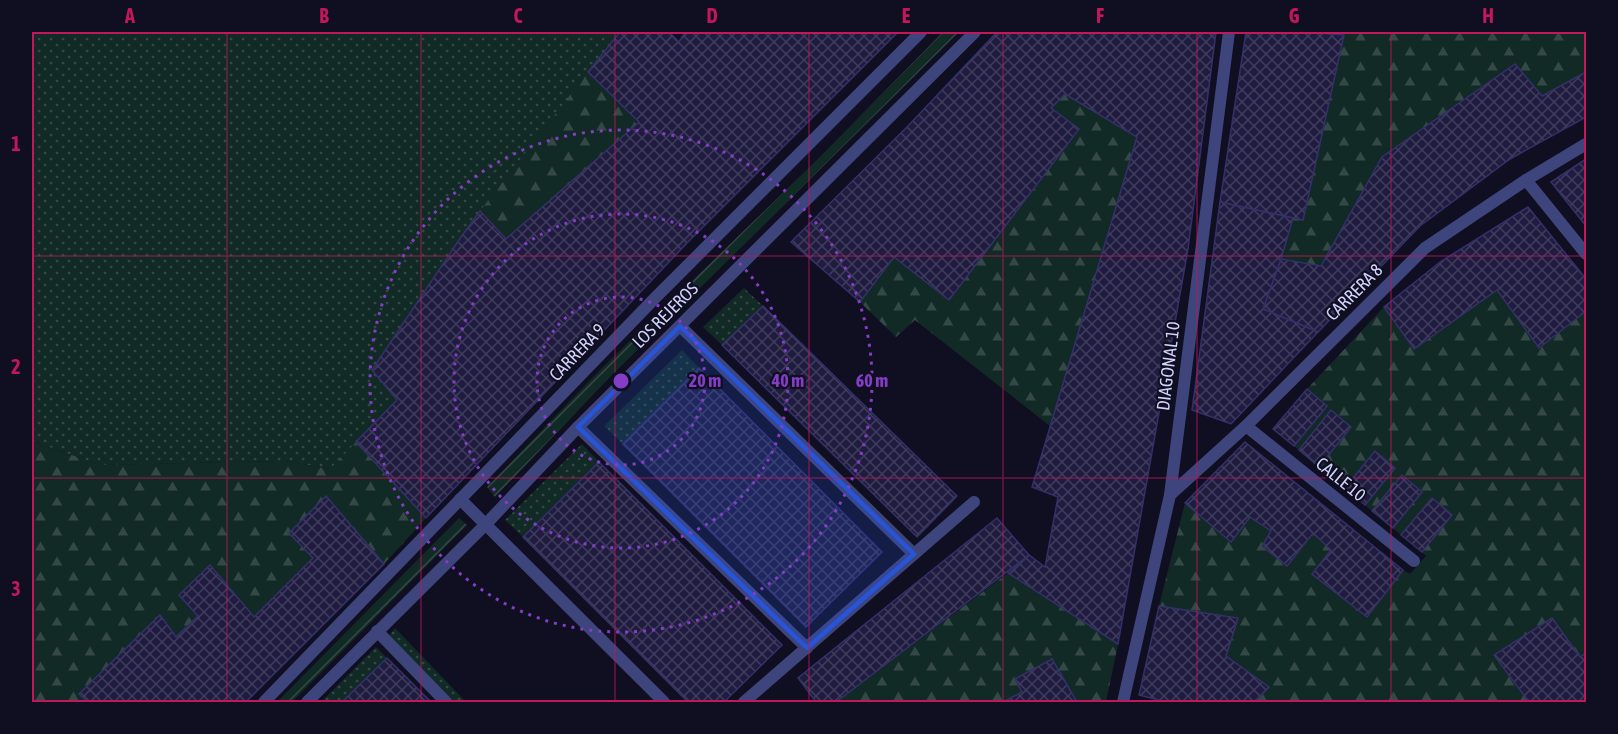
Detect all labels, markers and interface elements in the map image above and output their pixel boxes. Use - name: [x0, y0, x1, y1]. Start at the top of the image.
- text: A: [124, 4, 135, 27]
- text: B: [319, 4, 329, 27]
- text: C: [514, 4, 523, 27]
- text: D: [706, 4, 718, 27]
- text: E: [902, 4, 911, 27]
- text: F: [1096, 4, 1104, 27]
- text: G: [1289, 4, 1300, 27]
- text: H: [1482, 4, 1494, 27]
- text: 1: [11, 132, 21, 155]
- street label: CARRERA 8: [1321, 259, 1387, 325]
- street label: LOS REJEROS: [628, 278, 702, 352]
- street label: CARRERA 9: [545, 319, 609, 385]
- street label: DIAGONAL 10: [1152, 320, 1184, 412]
- text: 2: [11, 355, 21, 378]
- text: 20 m: [689, 370, 721, 391]
- text: 40 m: [771, 370, 804, 391]
- text: 60 m: [856, 370, 888, 391]
- centre of rings: [611, 371, 631, 391]
- street label: CALLE 10: [1312, 453, 1370, 505]
- text: 3: [11, 577, 21, 600]

